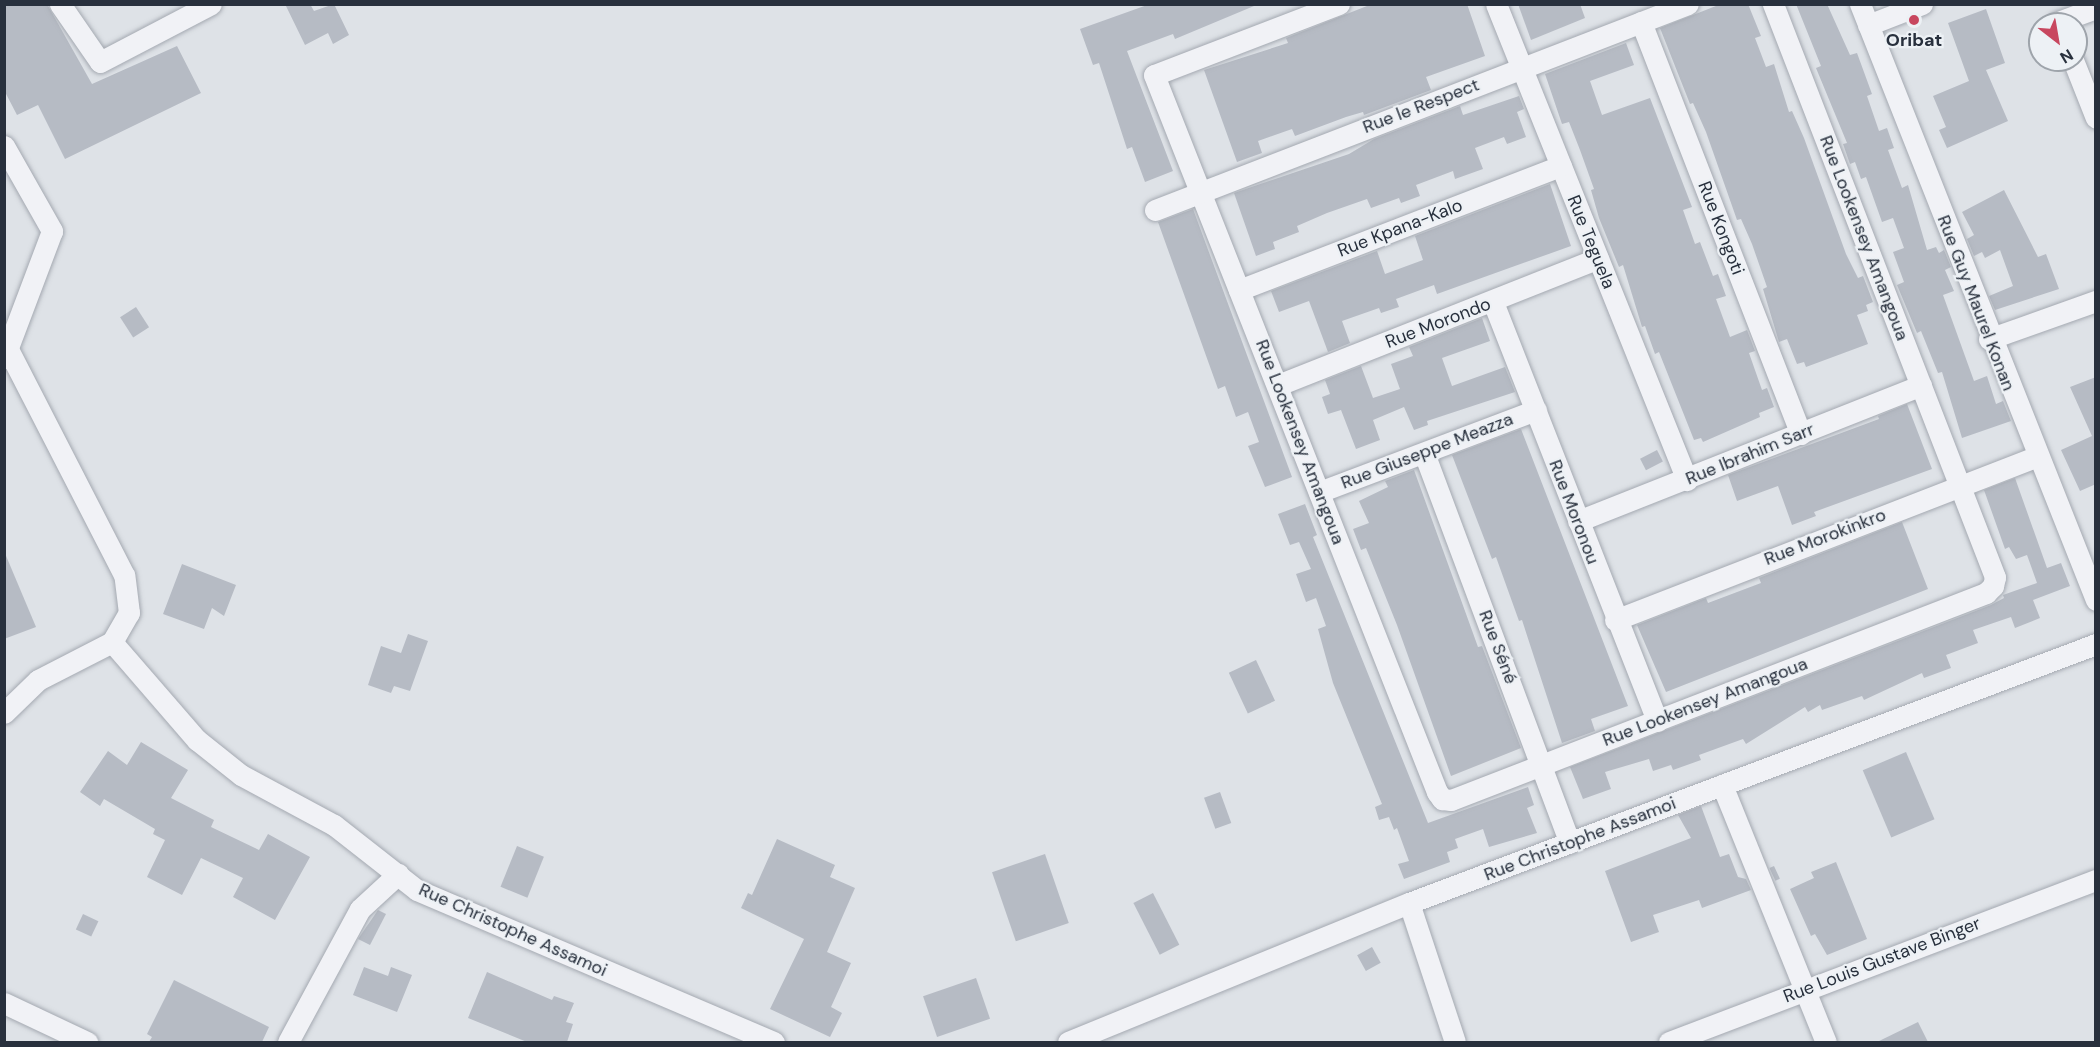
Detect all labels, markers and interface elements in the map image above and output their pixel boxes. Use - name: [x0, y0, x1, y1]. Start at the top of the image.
- north arrow: [2028, 12, 2088, 72]
- marker: Oribat: [1907, 13, 1921, 27]
- place label: Oribat: [1886, 29, 1942, 51]
- text: N: [2056, 44, 2077, 68]
- street label: Rue le Respect: [1360, 74, 1482, 138]
- street label: Rue Lookensey Amangoua: [1815, 132, 1913, 344]
- street label: Rue Kongoti: [1693, 178, 1749, 278]
- street label: Rue Teguela: [1562, 192, 1620, 292]
- street label: Rue Kpana-Kalo: [1334, 194, 1466, 262]
- street label: Rue Guy Maurel Konan: [1933, 212, 2019, 394]
- street label: Rue Morondo: [1382, 293, 1494, 353]
- street label: Rue Lookensey Amangoua: [1251, 336, 1349, 548]
- street label: Rue Giuseppe Meazza: [1338, 408, 1516, 494]
- street label: Rue Ibrahim Sarr: [1682, 418, 1818, 490]
- street label: Rue Moronou: [1544, 457, 1604, 567]
- street label: Rue Morokinkro: [1761, 504, 1889, 570]
- street label: Rue Séné: [1474, 607, 1522, 687]
- street label: Rue Lookensey Amangoua: [1599, 653, 1811, 751]
- street label: Rue Christophe Assamoi: [1481, 792, 1679, 886]
- street label: Rue Christophe Assamoi: [415, 879, 611, 981]
- street label: Rue Louis Gustave Binger: [1780, 912, 1984, 1008]

